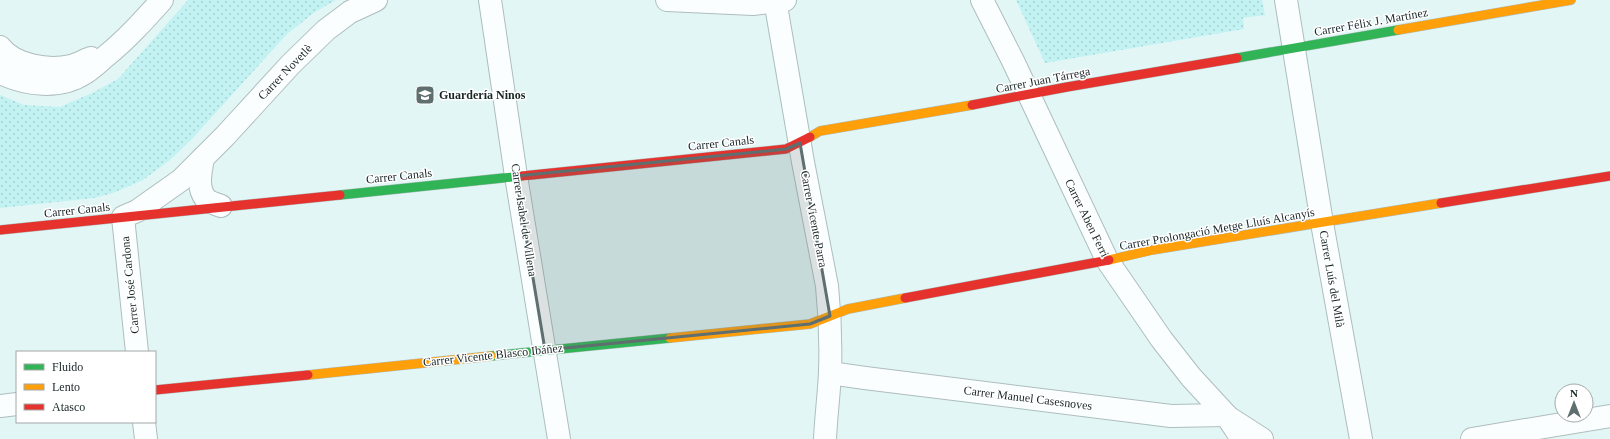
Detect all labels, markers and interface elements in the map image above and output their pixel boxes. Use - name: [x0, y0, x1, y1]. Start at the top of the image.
- street label: Carrer Félix J. Martínez: [1313, 5, 1429, 39]
- street label: Carrer Novetlè: [255, 41, 315, 103]
- street label: Carrer Juan Tárrega: [995, 64, 1092, 96]
- school or university icon: Guardería Ninos: [414, 84, 436, 106]
- place label: Guardería Ninos: [439, 88, 526, 102]
- street label: Carrer Canals: [687, 133, 755, 153]
- street label: Carrer Isabel de Villena: [508, 163, 540, 278]
- street label: Carrer Canals: [365, 166, 433, 186]
- street label: Carrer Vicente Parra: [798, 169, 830, 269]
- street label: Carrer Aben Ferri: [1062, 177, 1112, 260]
- street label: Carrer Canals: [43, 200, 111, 220]
- street label: Carrer Prolongació Metge Lluís Alcanyís: [1118, 205, 1316, 253]
- street label: Carrer Luís del Milà: [1317, 229, 1348, 329]
- street label: Carrer José Cardona: [118, 235, 142, 334]
- street label: Carrer Vicente Blasco Ibáñez: [422, 341, 564, 369]
- legend: [16, 351, 156, 423]
- text: Fluido: [52, 360, 83, 374]
- text: Lento: [52, 380, 80, 394]
- street label: Carrer Manuel Casesnoves: [963, 383, 1093, 413]
- north arrow: [1554, 383, 1594, 423]
- text: N: [1570, 387, 1578, 399]
- text: Atasco: [52, 400, 85, 414]

